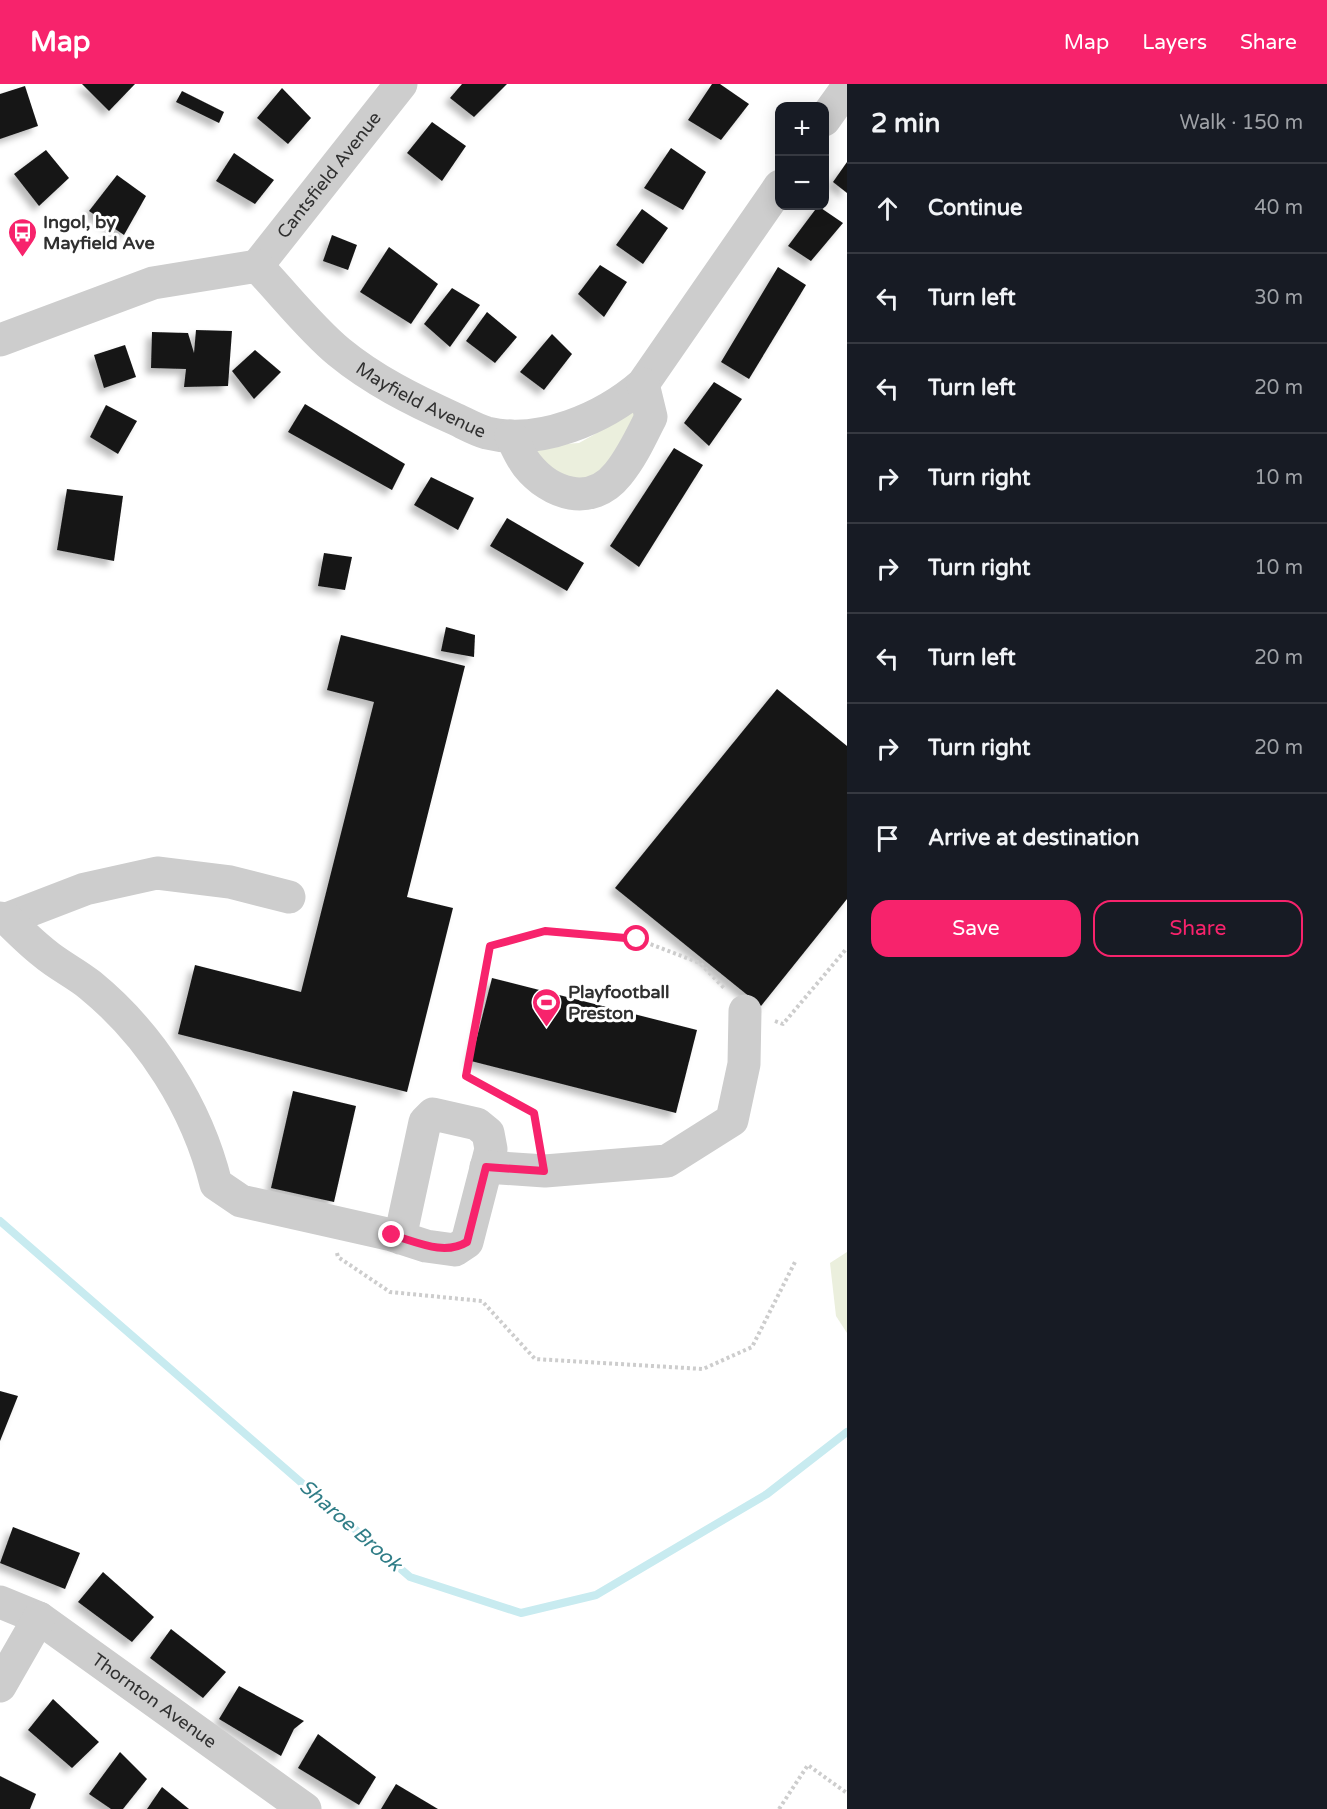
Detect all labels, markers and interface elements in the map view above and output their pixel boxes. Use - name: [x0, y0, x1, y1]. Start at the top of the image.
- text: Map: [30, 25, 90, 59]
- text: Map: [1064, 30, 1109, 55]
- text: Layers: [1142, 30, 1207, 55]
- text: Share: [1240, 30, 1297, 55]
- map controls: [775, 102, 829, 210]
- button: +: [775, 102, 829, 156]
- street label: Cantsfield Avenue: [272, 107, 386, 243]
- text: 2 min: [871, 108, 940, 139]
- text: Walk · 150 m: [1180, 111, 1303, 135]
- button: −: [775, 156, 829, 210]
- icon: ahead: [871, 192, 904, 225]
- text: Continue: [928, 195, 1023, 221]
- text: 40 m: [1254, 196, 1303, 220]
- place label: Ingol, by Mayfield Ave: [43, 211, 155, 254]
- bus stop icon: Ingol, by Mayfield Ave: [6, 216, 38, 258]
- icon: left: [871, 282, 904, 315]
- text: Turn left: [928, 285, 1016, 311]
- text: 30 m: [1254, 286, 1303, 310]
- street label: Mayfield Avenue: [352, 357, 489, 443]
- icon: left: [871, 372, 904, 405]
- text: Turn left: [928, 375, 1016, 401]
- text: 20 m: [1254, 376, 1303, 400]
- icon: right: [871, 462, 904, 495]
- text: Turn right: [928, 465, 1030, 491]
- text: 10 m: [1254, 466, 1303, 490]
- icon: right: [871, 552, 904, 585]
- text: Turn right: [928, 555, 1030, 581]
- text: 10 m: [1254, 556, 1303, 580]
- icon: left: [871, 642, 904, 675]
- text: Turn left: [928, 645, 1016, 671]
- text: 20 m: [1254, 646, 1303, 670]
- icon: right: [871, 732, 904, 765]
- text: Turn right: [928, 735, 1030, 761]
- text: 20 m: [1254, 736, 1303, 760]
- icon: arrive: [871, 822, 904, 855]
- text: Arrive at destination: [928, 825, 1139, 851]
- button: Save: [871, 900, 1081, 957]
- button: Share: [1093, 900, 1303, 957]
- route start: [623, 925, 649, 951]
- place label: Playfootball Preston: [568, 981, 670, 1024]
- sports icon: Playfootball Preston: [531, 986, 563, 1028]
- route end: [378, 1221, 404, 1247]
- water label: Sharoe Brook: [294, 1475, 408, 1578]
- street label: Thornton Avenue: [88, 1649, 221, 1753]

